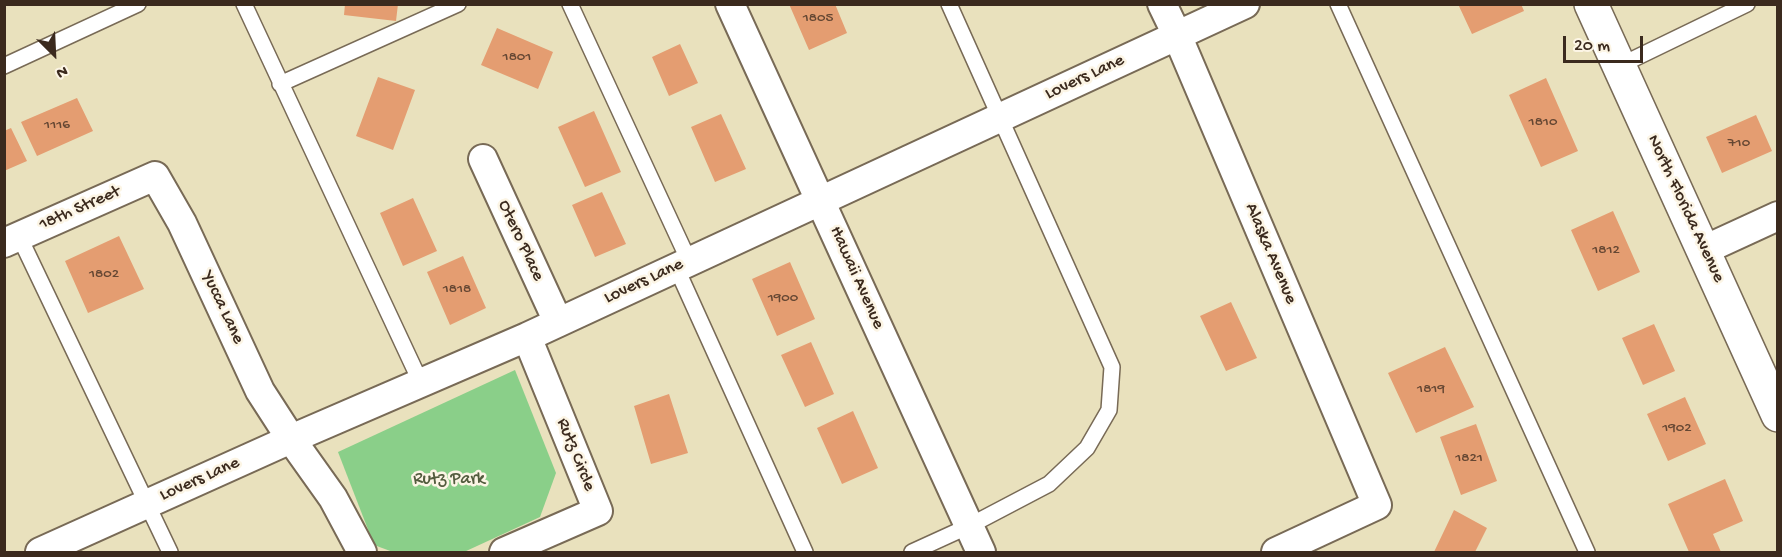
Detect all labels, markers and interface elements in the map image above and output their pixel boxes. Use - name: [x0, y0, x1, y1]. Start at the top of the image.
- house number: 1805: [803, 10, 833, 28]
- north arrow: [24, 24, 84, 84]
- scale bar: [1566, 24, 1646, 62]
- text: 20 m: [1574, 36, 1610, 57]
- house number: 1801: [503, 49, 531, 67]
- street label: Lovers Lane: [1042, 50, 1128, 106]
- text: N: [53, 60, 70, 82]
- house number: 1810: [1529, 114, 1557, 132]
- house number: 1116: [44, 117, 70, 135]
- street label: North Florida Avenue: [1641, 132, 1729, 286]
- house number: 710: [1728, 135, 1750, 153]
- street label: 18th Street: [36, 182, 124, 236]
- street label: Otero Place: [492, 197, 548, 285]
- street label: Alaska Avenue: [1239, 200, 1301, 308]
- street label: Hawaii Avenue: [824, 223, 888, 333]
- house number: 1812: [1592, 242, 1620, 260]
- street label: Lovers Lane: [601, 254, 687, 310]
- house number: 1802: [89, 266, 119, 284]
- street label: Yucca Lane: [196, 268, 248, 348]
- house number: 1818: [443, 281, 471, 299]
- house number: 1900: [768, 290, 798, 308]
- house number: 1819: [1417, 381, 1445, 399]
- street label: Rutz Circle: [551, 415, 599, 495]
- house number: 1902: [1662, 420, 1692, 438]
- house number: 1821: [1455, 450, 1483, 468]
- street label: Lovers Lane: [157, 453, 243, 507]
- park label: Rutz Park: [413, 469, 485, 491]

